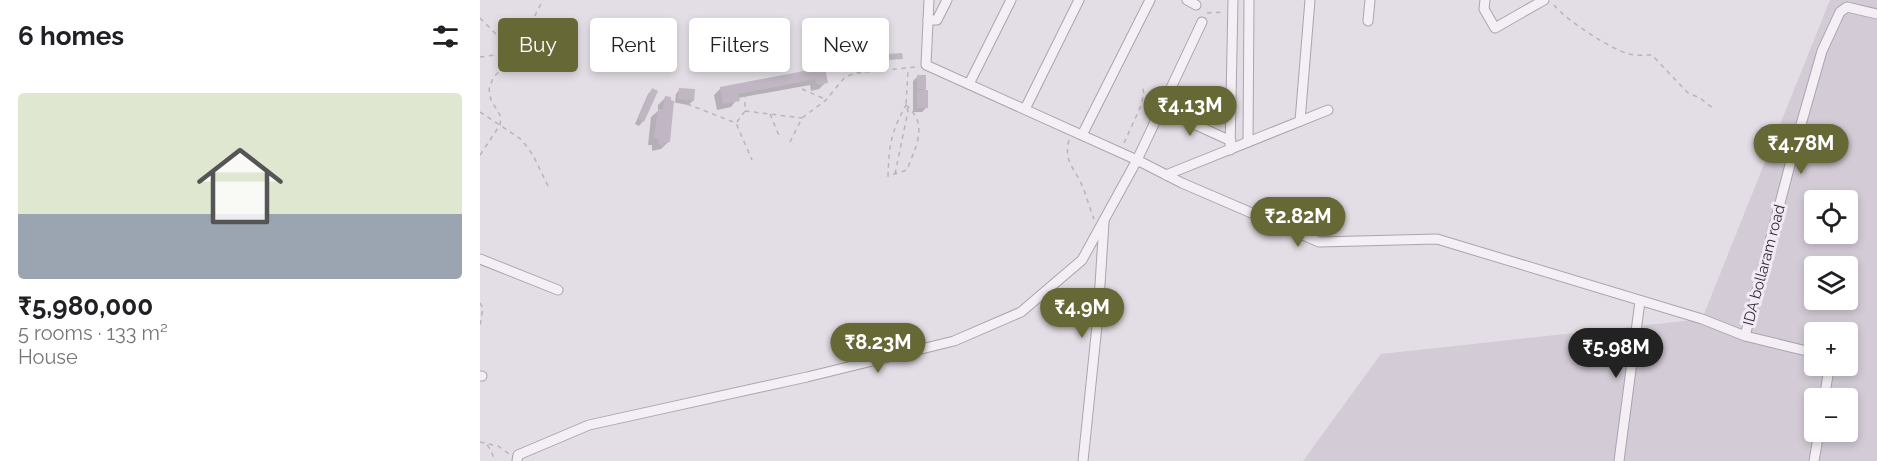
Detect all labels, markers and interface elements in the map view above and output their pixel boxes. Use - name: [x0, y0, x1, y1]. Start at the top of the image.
- chip: Buy: [498, 18, 578, 72]
- chip: Rent: [590, 18, 677, 72]
- chip: Filters: [689, 18, 790, 72]
- chip: New: [802, 18, 889, 72]
- icon: filters: [429, 20, 462, 53]
- text: 6 homes: [18, 21, 124, 51]
- pin: ₹4.13M: [1141, 86, 1239, 137]
- text: ₹4.13M: [1158, 93, 1222, 117]
- pin: ₹4.78M: [1752, 124, 1850, 175]
- text: ₹4.78M: [1768, 131, 1834, 155]
- icon: home: [186, 132, 294, 240]
- map controls: [1804, 190, 1858, 442]
- button: locate: [1804, 190, 1858, 244]
- pin: ₹2.82M: [1249, 197, 1347, 248]
- street label: IDA bollaram road: [1739, 203, 1789, 327]
- text: ₹2.82M: [1264, 204, 1332, 228]
- button: layers: [1804, 256, 1858, 310]
- pin: ₹4.9M: [1040, 288, 1124, 339]
- text: ₹5,980,000: [18, 291, 153, 321]
- text: ₹4.9M: [1054, 295, 1110, 319]
- text: 5 rooms · 133 m²: [18, 321, 168, 345]
- button: +: [1804, 322, 1858, 376]
- pin: ₹8.23M: [829, 323, 927, 374]
- pin: ₹5.98M: [1567, 328, 1665, 379]
- text: ₹8.23M: [844, 330, 912, 354]
- text: ₹5.98M: [1582, 335, 1650, 359]
- text: House: [18, 345, 78, 369]
- button: −: [1804, 388, 1858, 442]

